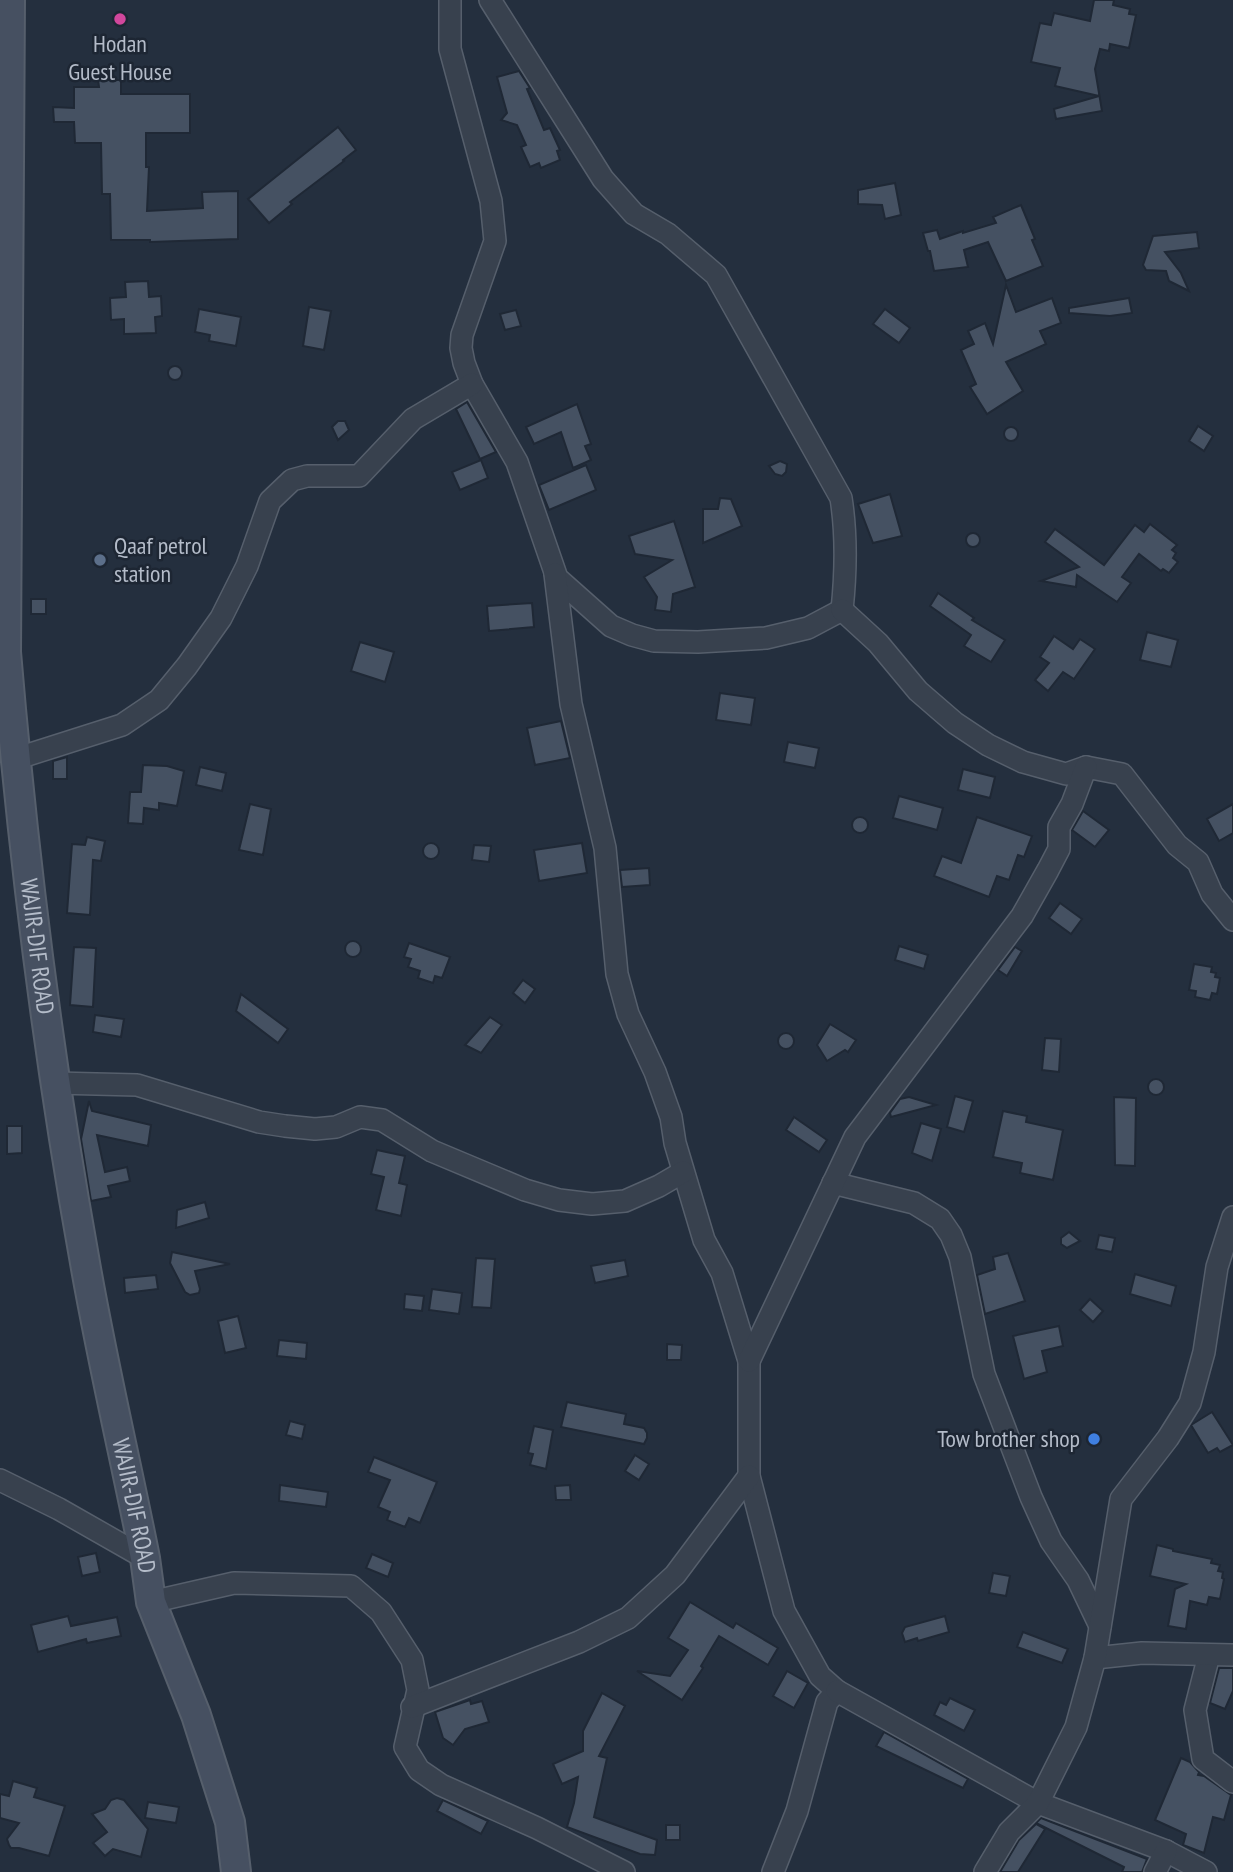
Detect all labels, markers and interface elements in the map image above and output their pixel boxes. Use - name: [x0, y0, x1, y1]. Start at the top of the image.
- marker: Hodan Guest House: [112, 11, 128, 27]
- place label: Hodan Guest House: [68, 28, 172, 87]
- place label: Qaaf petrol station: [114, 530, 208, 589]
- marker: Qaaf petrol station: [92, 552, 108, 568]
- street label: WAJIR-DIF ROAD: [14, 877, 62, 1016]
- place label: Tow brother shop: [937, 1423, 1080, 1454]
- marker: Tow brother shop: [1086, 1431, 1102, 1447]
- street label: WAJIR-DIF ROAD: [105, 1435, 163, 1575]

